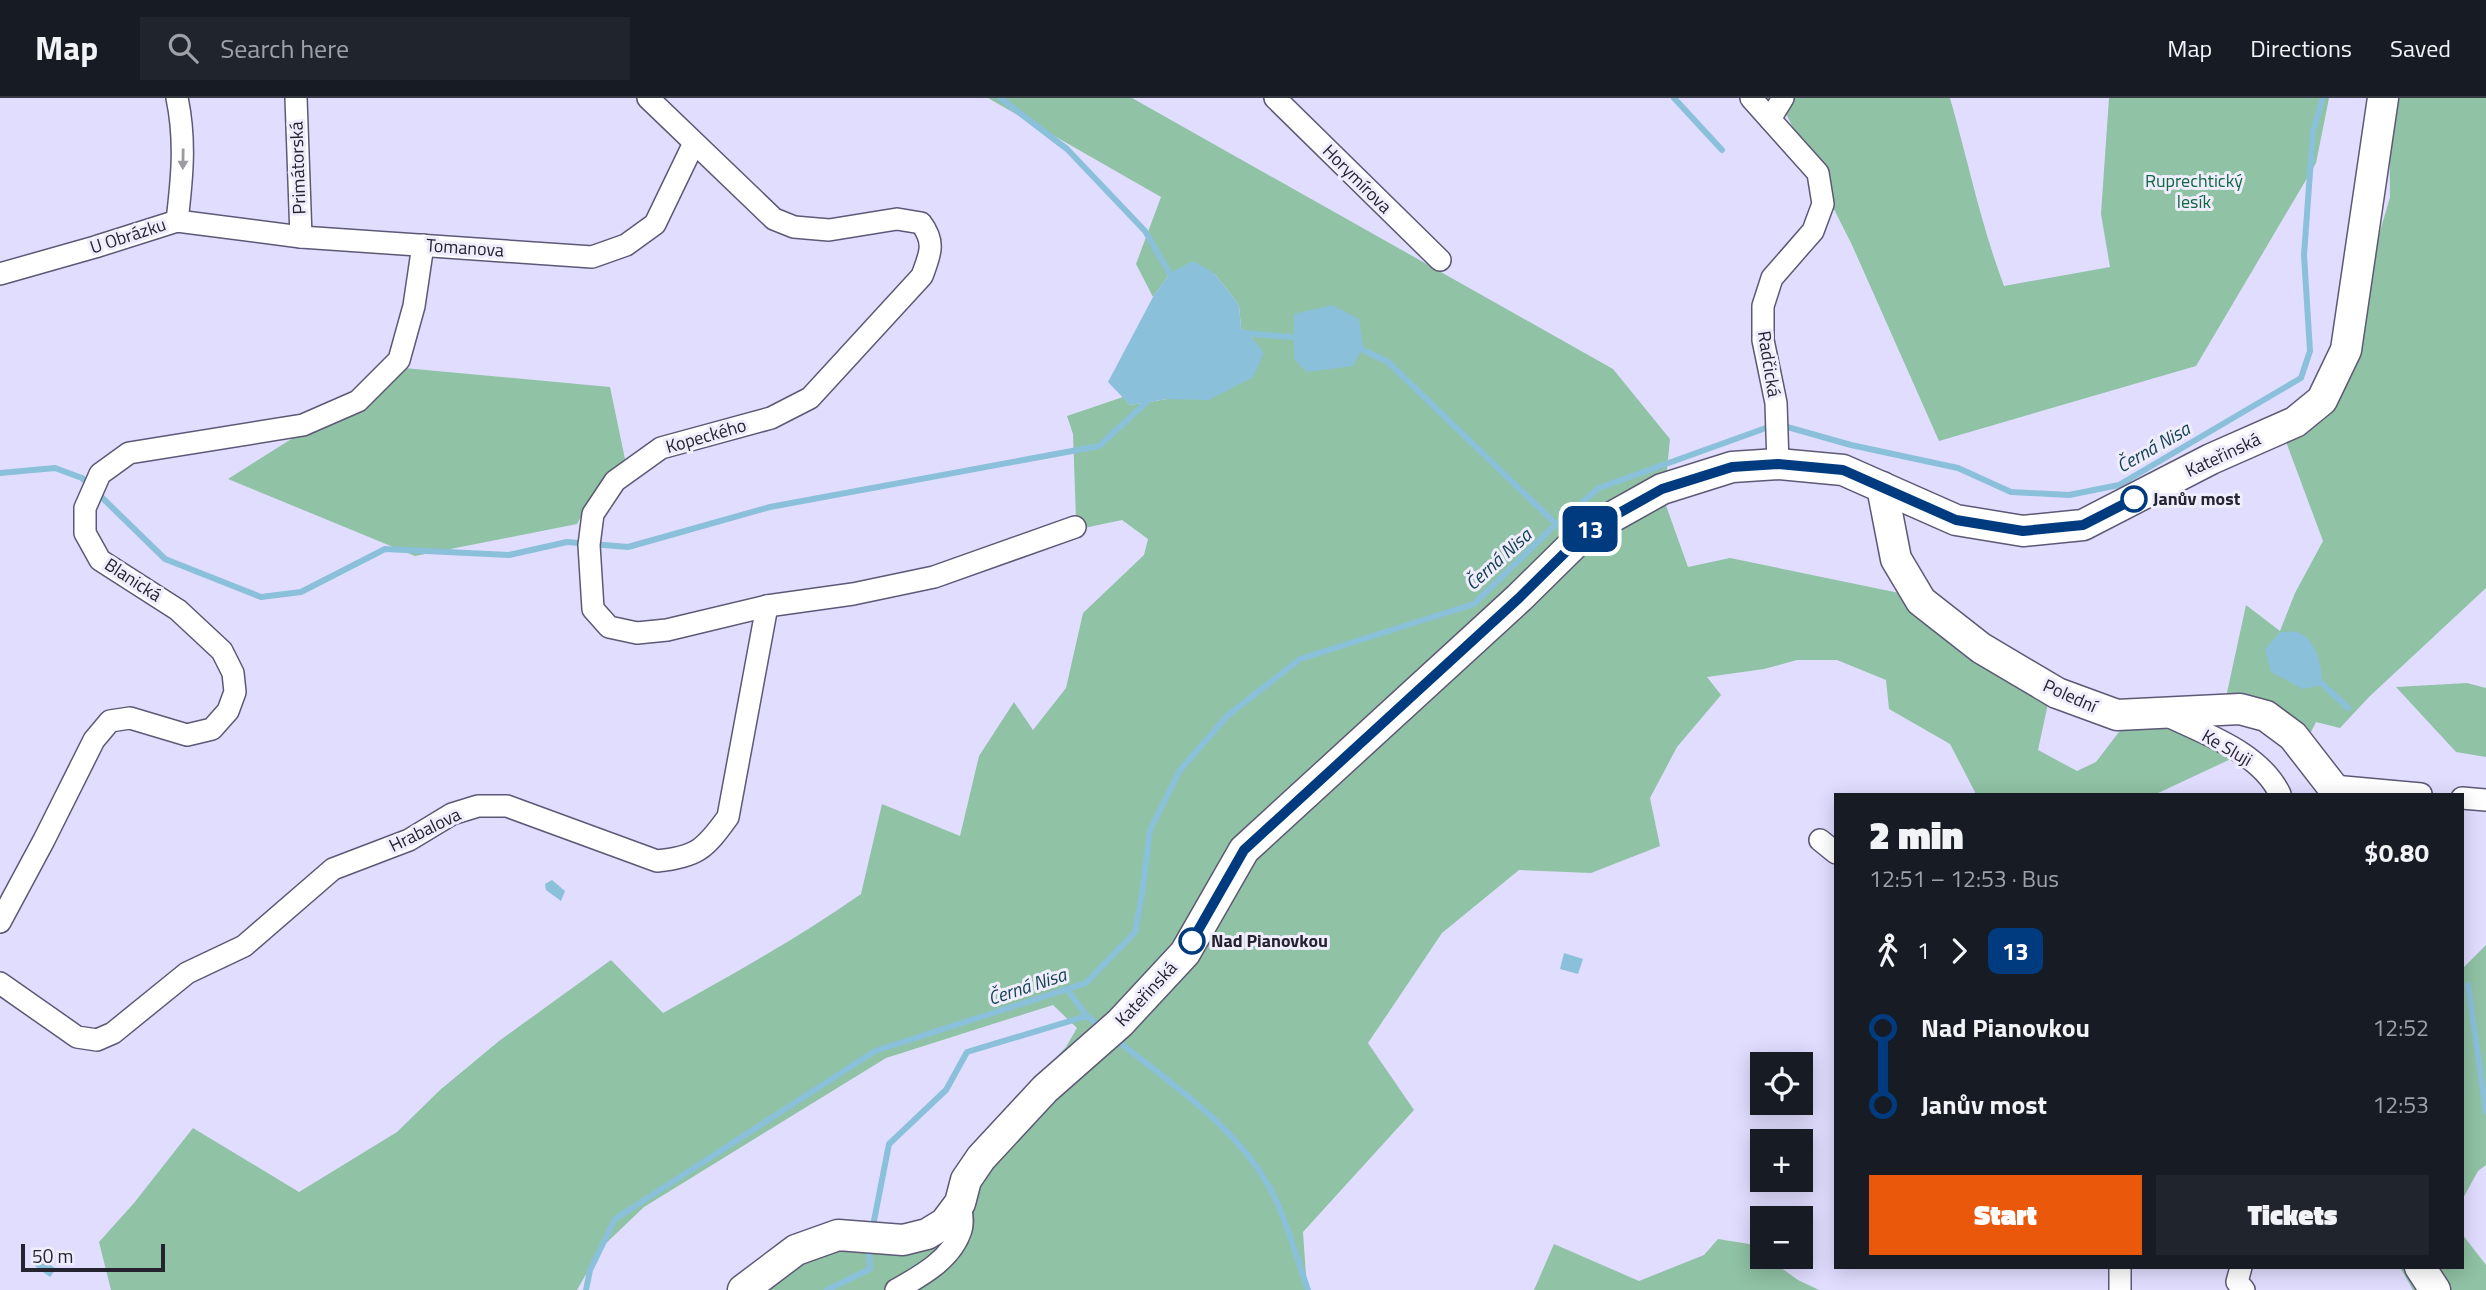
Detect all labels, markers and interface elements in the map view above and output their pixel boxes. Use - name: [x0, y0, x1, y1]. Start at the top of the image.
- search box: [140, 17, 630, 80]
- text: Map: [35, 23, 98, 73]
- icon: search: [164, 29, 202, 67]
- text: Search here: [220, 29, 349, 68]
- text: Map: [2167, 30, 2212, 66]
- text: Directions: [2250, 30, 2352, 66]
- text: Saved: [2390, 30, 2451, 66]
- street label: Primátorská: [282, 121, 313, 215]
- street label: Horymírova: [1317, 138, 1398, 219]
- one-way arrow: [177, 149, 188, 171]
- park label: Ruprechtický lesík: [2145, 167, 2243, 215]
- street label: U Obrázku: [86, 211, 169, 260]
- street label: Tomanova: [425, 231, 505, 264]
- street label: Radčická: [1751, 329, 1788, 399]
- street label: Kopeckého: [662, 411, 749, 460]
- water label: Černá Nisa: [2110, 413, 2196, 479]
- street label: Kateřinská: [2181, 425, 2265, 484]
- place label: Janův most: [2153, 485, 2241, 512]
- marker: Janův most: [2121, 486, 2147, 512]
- line badge: 13: [1558, 506, 1622, 552]
- text: 13: [1577, 511, 1603, 547]
- water label: Černá Nisa: [1458, 520, 1539, 596]
- street label: Blanická: [99, 551, 167, 608]
- street label: Polední: [2039, 672, 2103, 720]
- street label: Ke Sluji: [2197, 722, 2258, 773]
- street label: Hrabalova: [384, 801, 465, 859]
- text: 2 min: [1869, 806, 1963, 864]
- text: $0.80: [2364, 833, 2429, 872]
- text: 12:51 – 12:53 · Bus: [1869, 861, 2059, 896]
- place label: Nad Pianovkou: [1211, 927, 1328, 954]
- marker: Nad Pianovkou: [1179, 928, 1205, 954]
- icon: walk: [1869, 932, 1907, 970]
- icon: forward: [1940, 932, 1978, 970]
- text: 1: [1917, 933, 1930, 968]
- text: 13: [2002, 933, 2029, 969]
- street label: Kateřinská: [1108, 955, 1183, 1032]
- water label: Černá Nisa: [984, 959, 1071, 1012]
- text: Nad Pianovkou: [1921, 1008, 2090, 1047]
- text: 12:52: [2372, 1010, 2429, 1045]
- map controls: [1750, 1052, 1813, 1269]
- button: locate: [1750, 1052, 1813, 1115]
- text: Janův most: [1921, 1085, 2047, 1124]
- text: 12:53: [2372, 1087, 2429, 1122]
- button: +: [1750, 1129, 1813, 1192]
- button: Start: [1869, 1175, 2142, 1255]
- button: Tickets: [2156, 1175, 2429, 1255]
- button: −: [1750, 1206, 1813, 1269]
- scale bar: [21, 1241, 164, 1273]
- text: 50 m: [32, 1241, 73, 1270]

